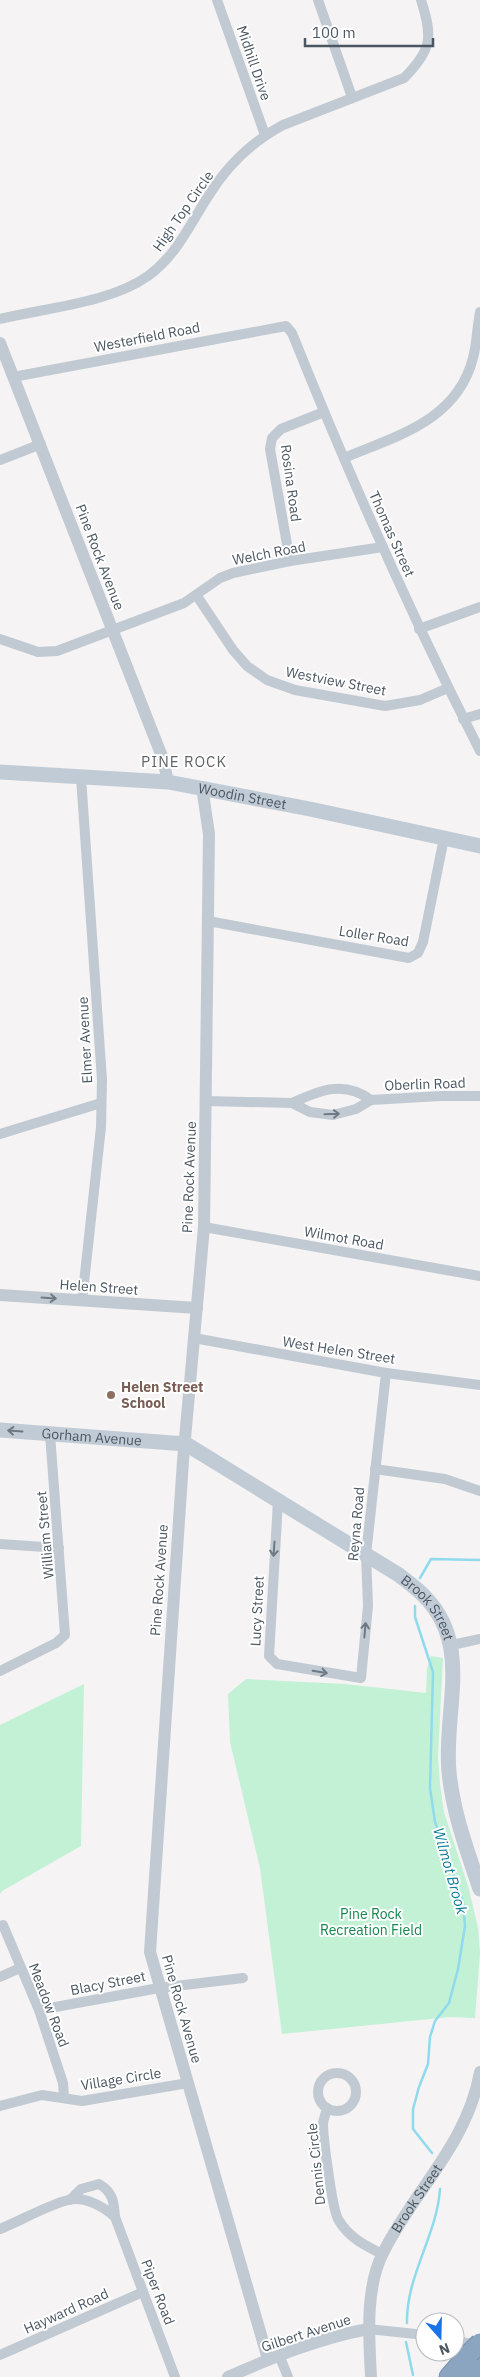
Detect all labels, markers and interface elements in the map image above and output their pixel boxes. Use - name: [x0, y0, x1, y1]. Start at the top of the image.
- scale bar: [305, 15, 432, 47]
- street label: Midhill Drive: [233, 23, 275, 103]
- text: 100 m: [312, 23, 356, 42]
- street label: High Top Circle: [149, 167, 218, 255]
- street label: Westerfield Road: [93, 318, 201, 356]
- street label: Rosina Road: [277, 443, 305, 523]
- street label: Thomas Street: [365, 488, 419, 580]
- street label: Pine Rock Avenue: [72, 501, 129, 613]
- street label: Welch Road: [231, 537, 307, 569]
- street label: Westview Street: [284, 662, 388, 700]
- district label: PINE ROCK: [141, 752, 227, 771]
- street label: Woodin Street: [197, 779, 288, 813]
- street label: Loller Road: [338, 922, 410, 950]
- street label: Elmer Avenue: [74, 996, 96, 1084]
- street label: Oberlin Road: [384, 1074, 466, 1094]
- one-way arrow: [324, 1109, 340, 1118]
- street label: Pine Rock Avenue: [178, 1120, 200, 1233]
- street label: Wilmot Road: [303, 1222, 385, 1254]
- street label: Helen Street: [59, 1275, 139, 1299]
- one-way arrow: [40, 1294, 56, 1303]
- street label: West Helen Street: [281, 1332, 397, 1368]
- place label: Helen Street School: [121, 1378, 203, 1412]
- marker: Helen Street School: [105, 1389, 117, 1401]
- street label: Gorham Avenue: [41, 1424, 143, 1450]
- one-way arrow: [7, 1426, 23, 1436]
- street label: Reyna Road: [344, 1486, 368, 1562]
- street label: William Street: [32, 1490, 58, 1580]
- street label: Pine Rock Avenue: [146, 1523, 172, 1636]
- one-way arrow: [270, 1541, 279, 1557]
- street label: Brook Street: [397, 1571, 458, 1642]
- street label: Lucy Street: [246, 1575, 268, 1647]
- one-way arrow: [361, 1622, 370, 1638]
- one-way arrow: [312, 1668, 328, 1678]
- water label: Wilmot Brook: [429, 1825, 472, 1917]
- park label: Pine Rock Recreation Field: [320, 1905, 422, 1939]
- street label: Pine Rock Avenue: [158, 1953, 206, 2066]
- street label: Meadow Road: [25, 1960, 73, 2050]
- street label: Blacy Street: [69, 1967, 147, 1999]
- street label: Village Circle: [80, 2064, 163, 2094]
- street label: Dennis Circle: [303, 2122, 329, 2206]
- street label: Brook Street: [387, 2161, 446, 2236]
- street label: Piper Road: [137, 2257, 179, 2327]
- street label: Hayward Road: [21, 2284, 111, 2338]
- street label: Gilbert Avenue: [259, 2310, 353, 2356]
- north arrow: [415, 2312, 465, 2362]
- text: N: [437, 2339, 452, 2359]

